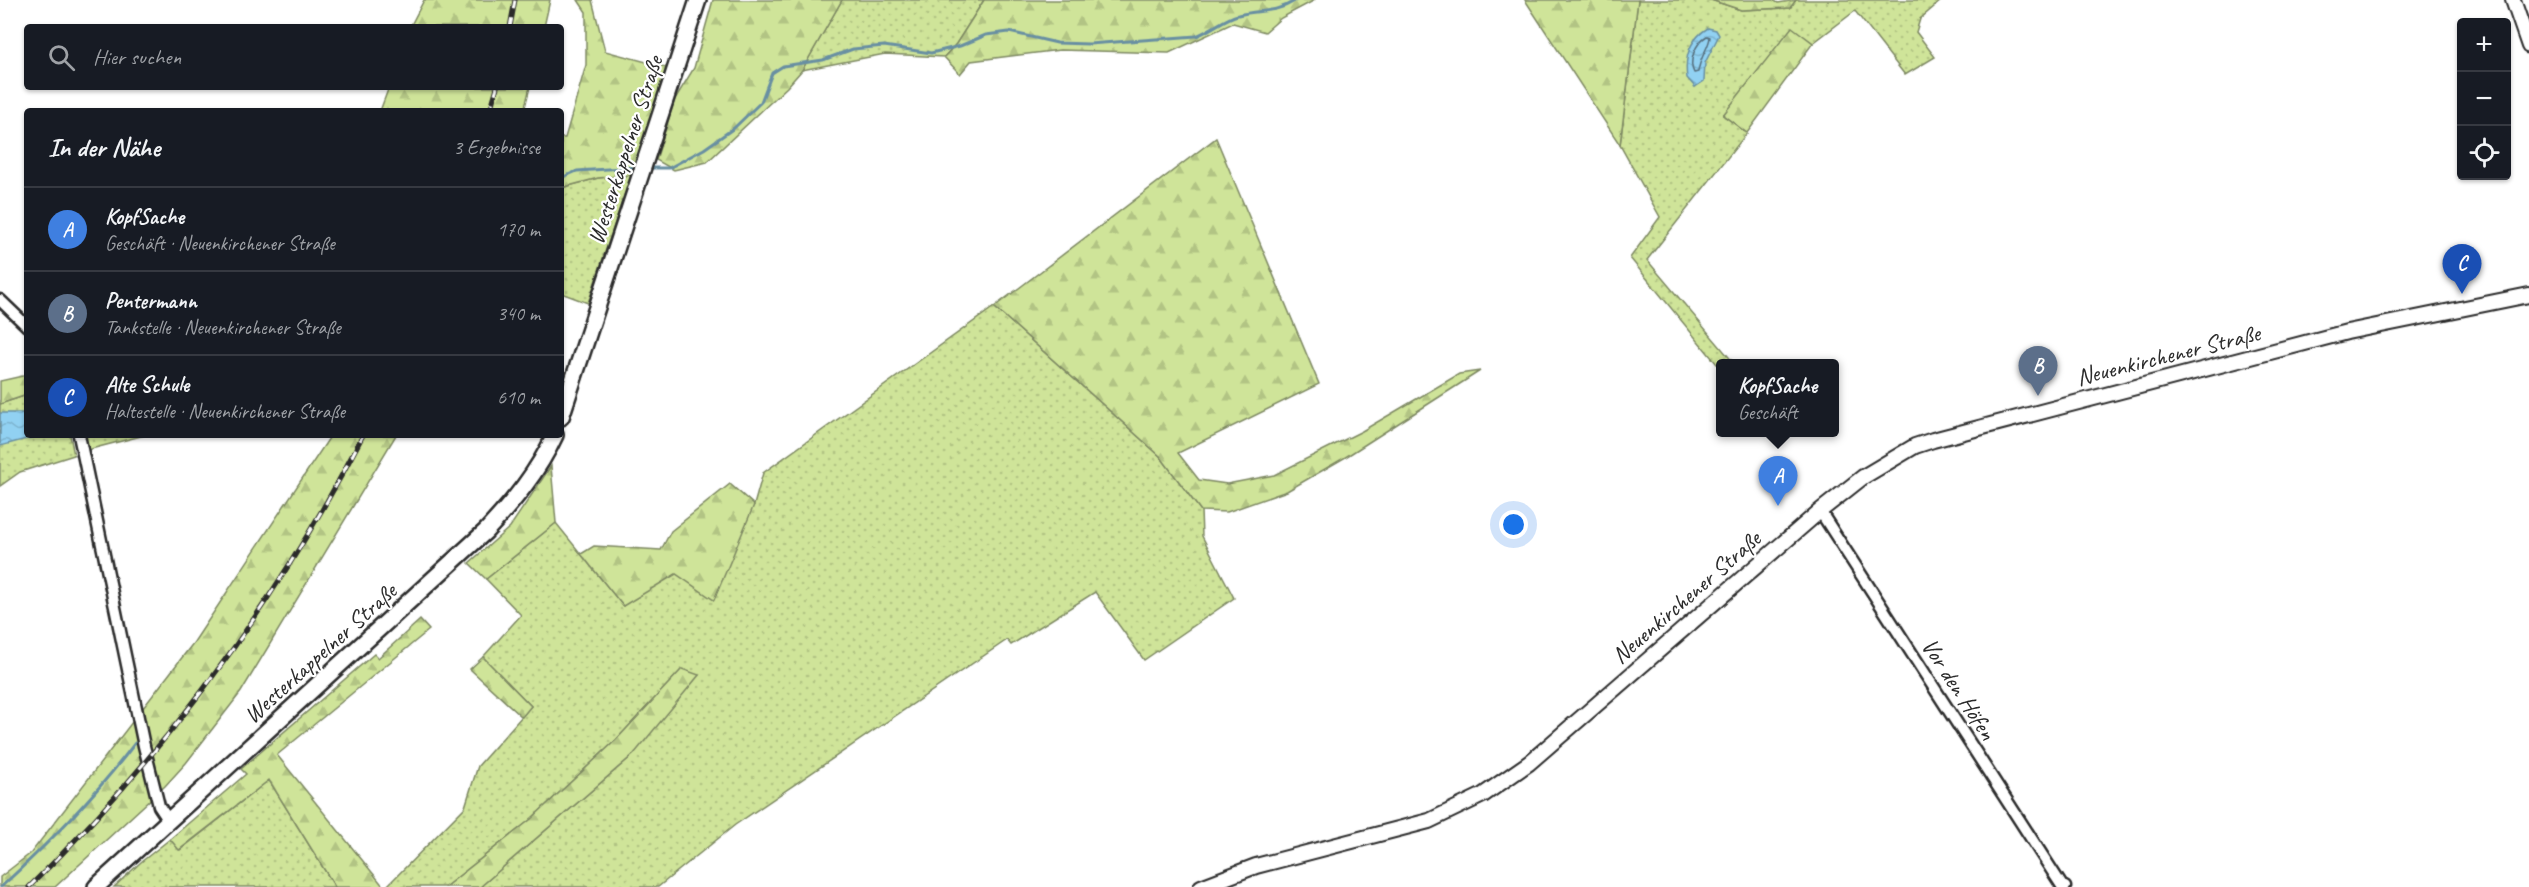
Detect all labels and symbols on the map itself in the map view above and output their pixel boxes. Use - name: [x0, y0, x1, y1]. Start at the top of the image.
- street label: Westerkappelner Straße: [580, 50, 670, 248]
- pin: C: [2442, 244, 2482, 294]
- street label: Neuenkirchener Straße: [2073, 317, 2265, 392]
- pin: B: [2018, 346, 2058, 396]
- pin: A: [1758, 456, 1798, 506]
- your location: [1499, 510, 1528, 539]
- street label: Neuenkirchener Straße: [1605, 523, 1768, 670]
- street label: Westerkappelner Straße: [237, 575, 404, 730]
- street label: Vor den Höfen: [1915, 632, 2003, 746]

